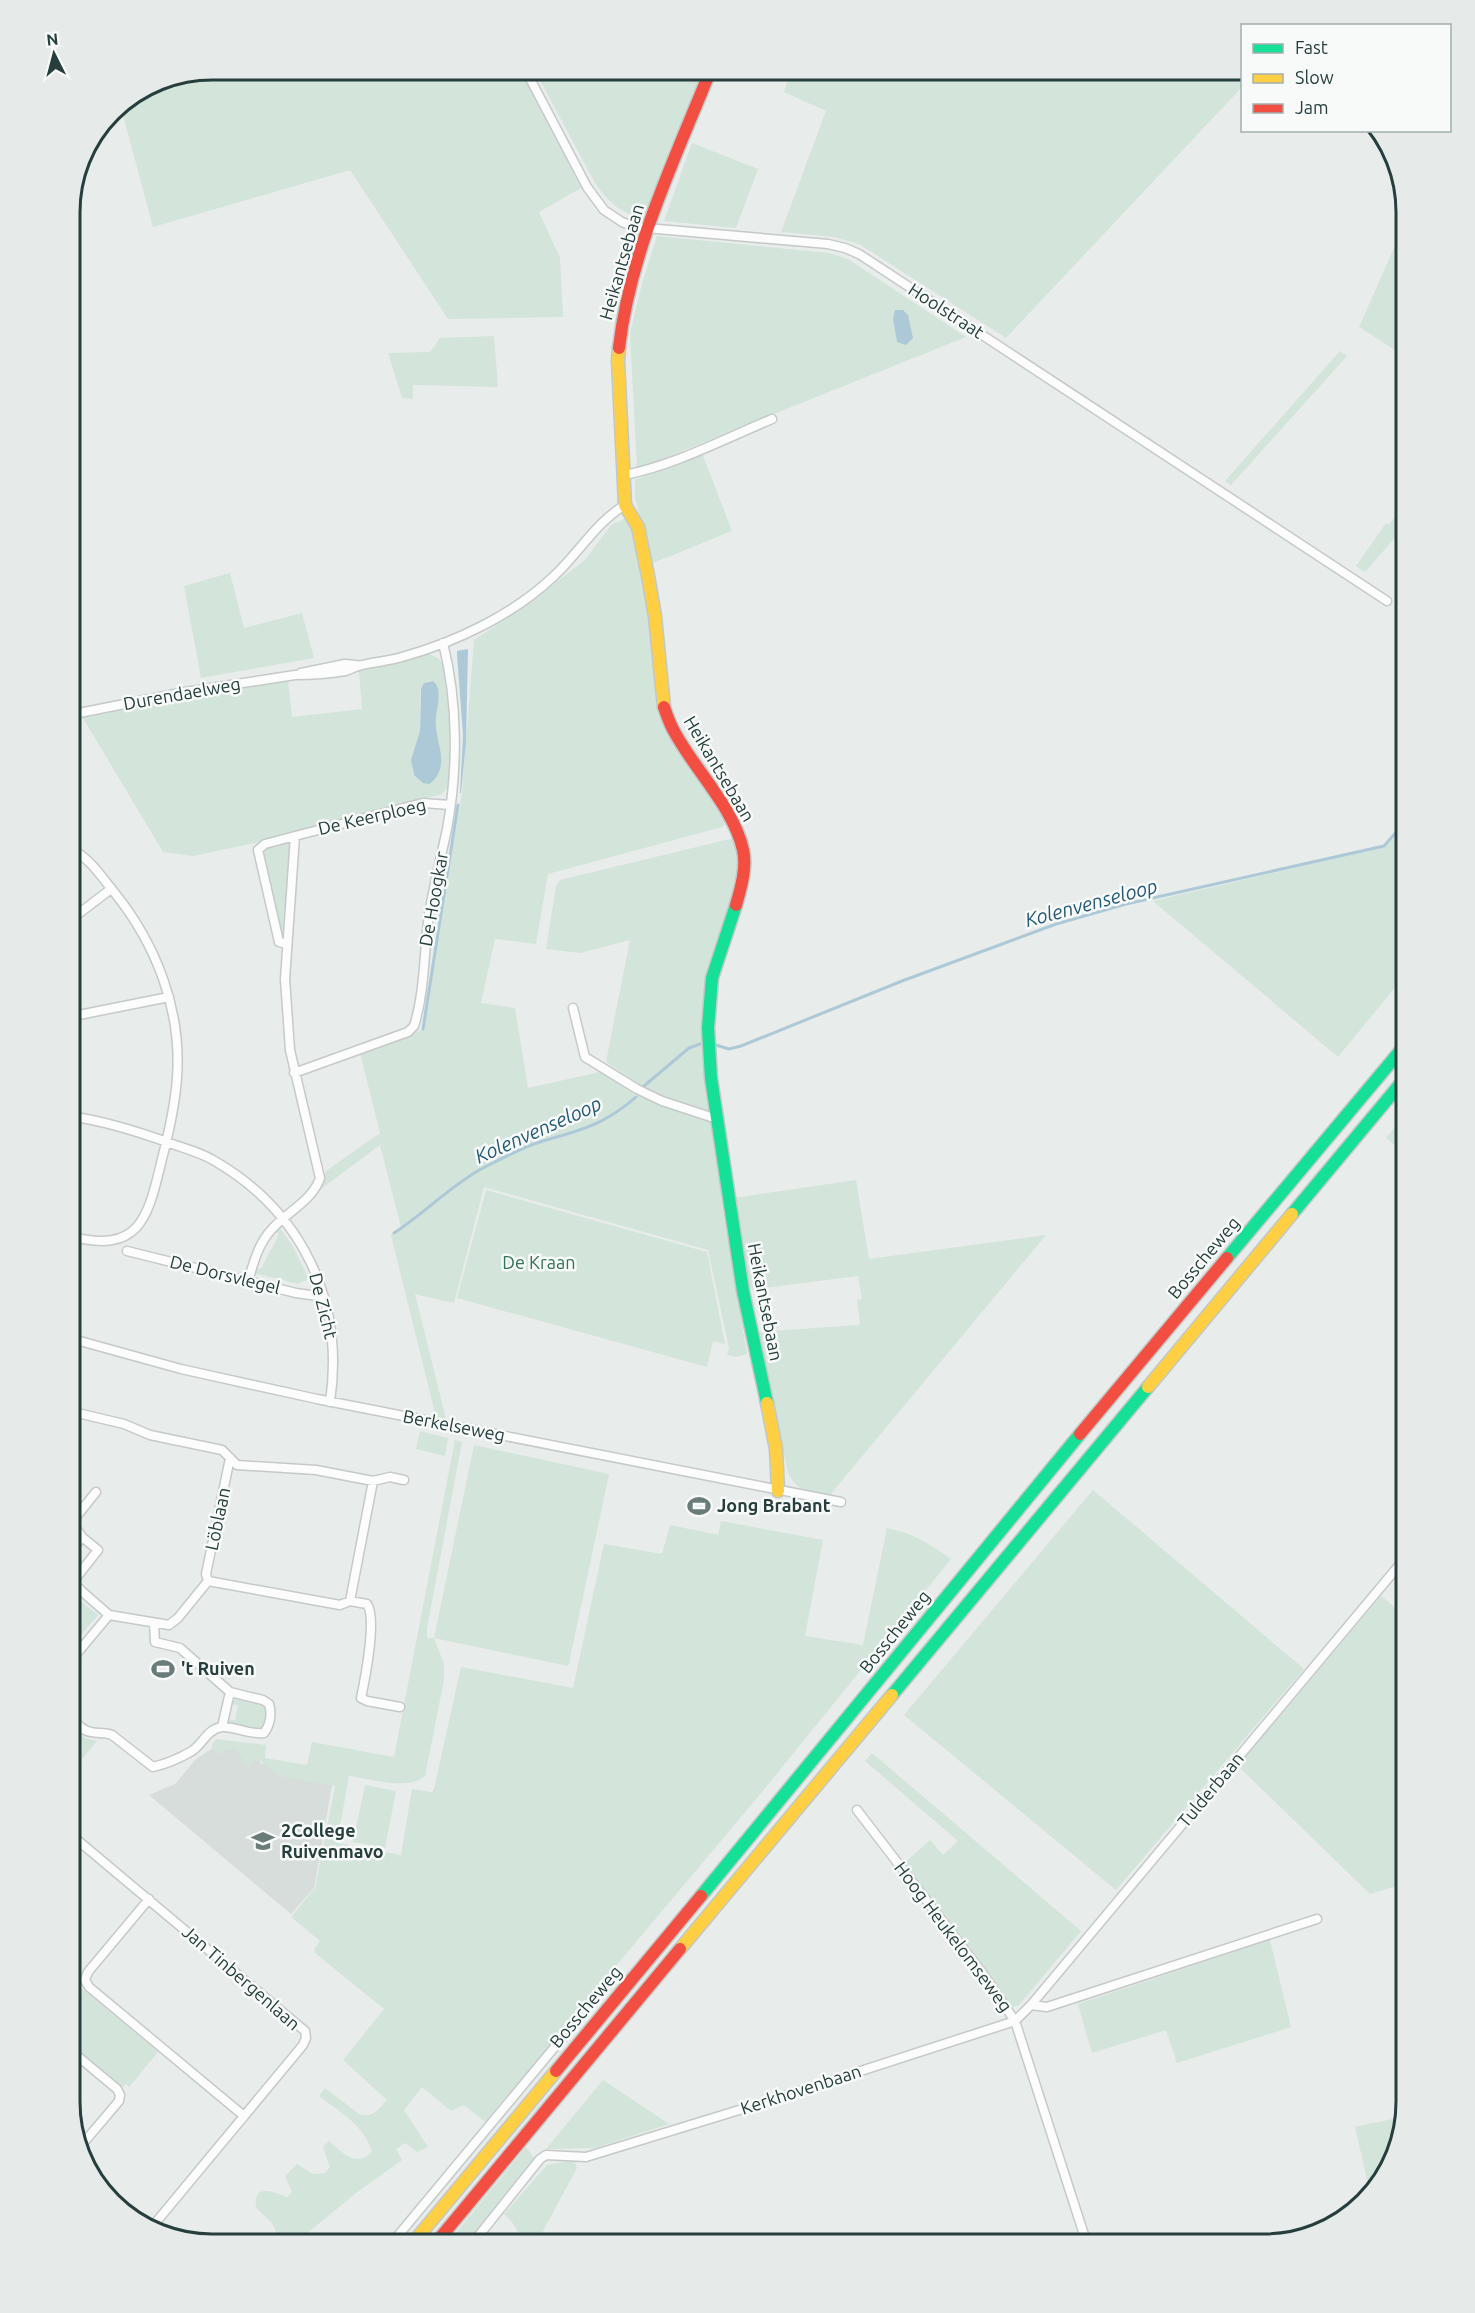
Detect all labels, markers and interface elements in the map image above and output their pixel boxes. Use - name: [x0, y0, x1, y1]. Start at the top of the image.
- north arrow: [24, 24, 84, 84]
- legend: [1241, 24, 1451, 132]
- text: N: [46, 30, 59, 49]
- text: Fast: [1295, 37, 1328, 57]
- text: Slow: [1295, 67, 1334, 87]
- text: Jam: [1295, 97, 1329, 117]
- street label: Heikantsebaan: [595, 201, 647, 322]
- street label: Hoolstraat: [905, 278, 988, 342]
- street label: Durendaelweg: [122, 673, 242, 713]
- street label: Heikantsebaan: [680, 712, 759, 825]
- street label: De Keerploeg: [316, 794, 428, 838]
- street label: De Hoogkar: [415, 850, 451, 948]
- water label: Kolenvenseloop: [1022, 874, 1160, 931]
- water label: Kolenvenseloop: [471, 1091, 605, 1168]
- street label: Bosscheweg: [1163, 1212, 1243, 1302]
- street label: Heikantsebaan: [745, 1241, 787, 1362]
- street label: De Dorsvlegel: [168, 1251, 283, 1297]
- park label: De Kraan: [502, 1252, 576, 1272]
- street label: De Zicht: [306, 1271, 342, 1341]
- street label: Berkelseweg: [401, 1405, 507, 1445]
- street label: Löblaan: [201, 1486, 233, 1552]
- sports icon: Jong Brabant: [686, 1493, 712, 1519]
- place label: Jong Brabant: [717, 1495, 831, 1515]
- street label: Bosscheweg: [855, 1586, 934, 1677]
- sports icon: 't Ruiven: [150, 1656, 176, 1682]
- place label: 't Ruiven: [181, 1658, 255, 1678]
- street label: Tulderbaan: [1173, 1748, 1247, 1831]
- place label: 2College Ruivenmavo: [281, 1820, 384, 1861]
- school or university icon: 2College Ruivenmavo: [250, 1828, 276, 1854]
- street label: Hoog Heukelomseweg: [891, 1858, 1017, 2015]
- street label: Jan Tinbergenlaan: [179, 1921, 304, 2034]
- street label: Bosscheweg: [545, 1961, 625, 2051]
- street label: Kerkhovenbaan: [738, 2060, 864, 2118]

